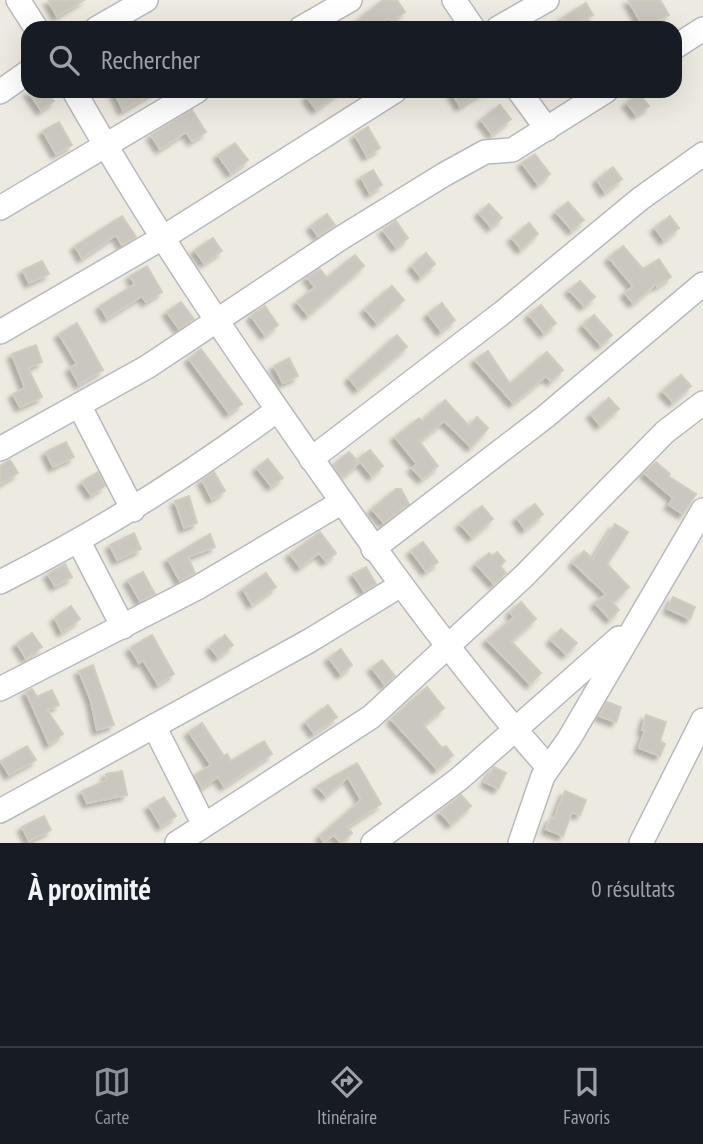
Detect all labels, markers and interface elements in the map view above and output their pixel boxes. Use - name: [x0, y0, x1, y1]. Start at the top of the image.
- search box: [21, 21, 682, 98]
- icon: search: [45, 41, 83, 79]
- text: Rechercher: [101, 43, 200, 76]
- text: À proximité: [28, 869, 151, 908]
- text: 0 résultats: [591, 874, 675, 903]
- tab: Carte: [93, 1063, 131, 1129]
- tab: Itinéraire: [317, 1063, 377, 1129]
- tab: Favoris: [563, 1063, 610, 1129]

